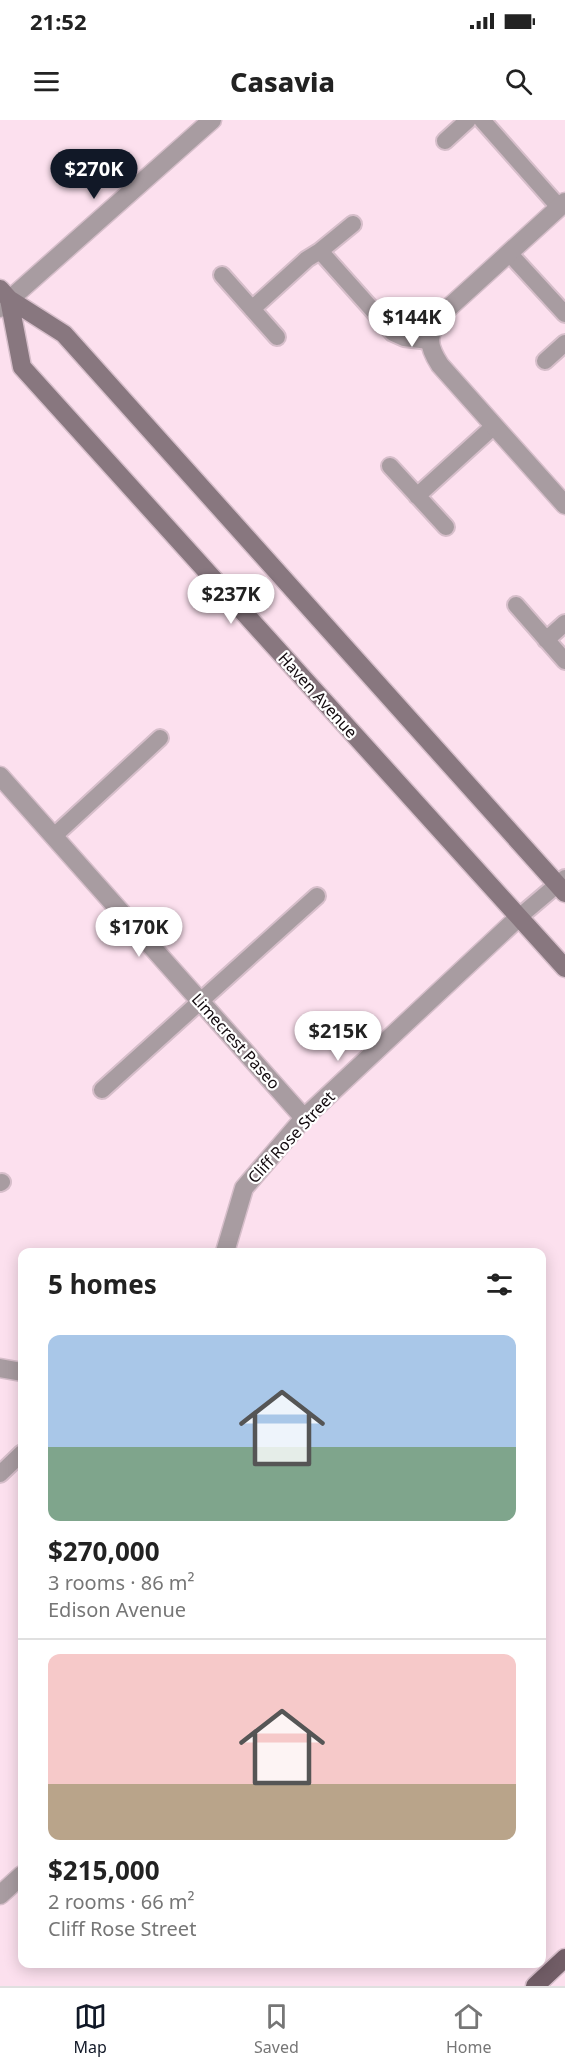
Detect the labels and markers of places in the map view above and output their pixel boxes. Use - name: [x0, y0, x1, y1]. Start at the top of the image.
- pin: $270K: [52, 149, 136, 200]
- pin: $144K: [370, 297, 454, 348]
- pin: $237K: [189, 574, 273, 625]
- pin: $170K: [97, 907, 181, 958]
- pin: $215K: [296, 1011, 380, 1062]

